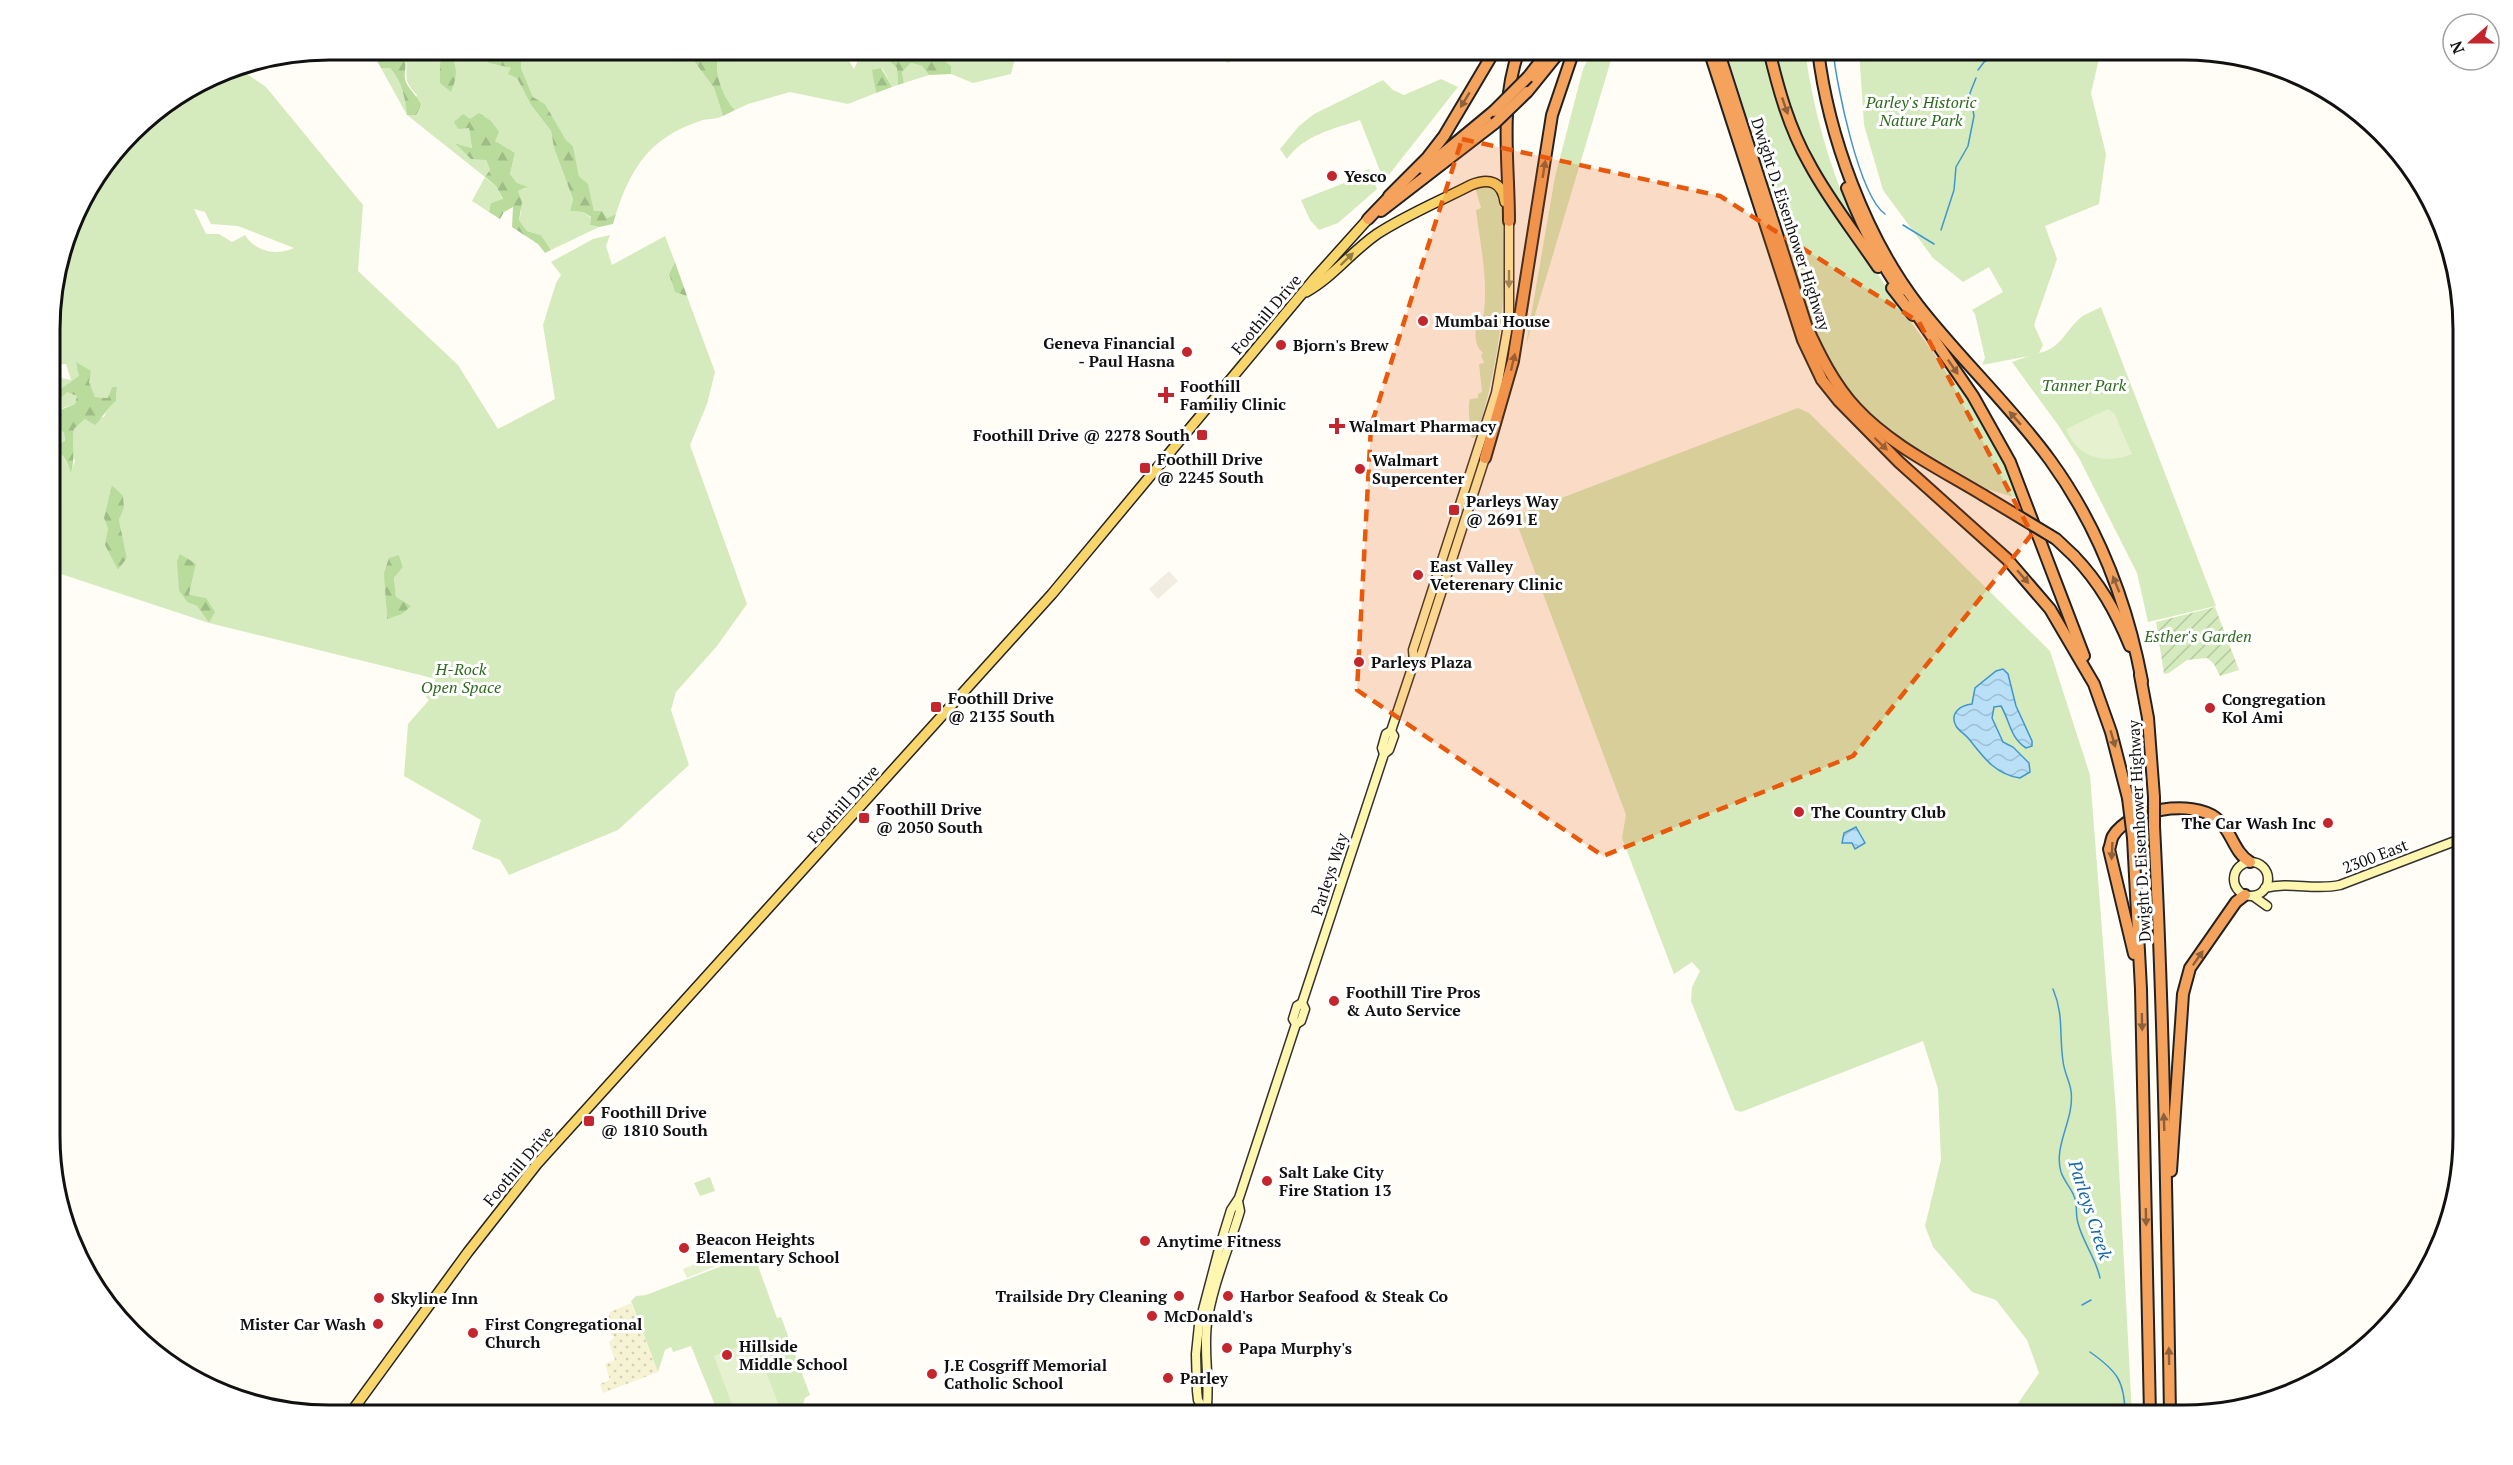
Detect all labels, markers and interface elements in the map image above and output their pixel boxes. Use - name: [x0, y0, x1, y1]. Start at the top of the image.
- north arrow: [2441, 12, 2501, 72]
- text: N: [2445, 38, 2469, 57]
- park label: Parley's Historic Nature Park: [1865, 91, 1976, 131]
- one-way arrow: [1460, 92, 1471, 108]
- one-way arrow: [1780, 97, 1790, 115]
- street label: Dwight D. Eisenhower Highway: [1746, 115, 1836, 334]
- one-way arrow: [1539, 160, 1548, 179]
- place label: Yesco: [1344, 165, 1387, 187]
- marker: Yesco: [1325, 169, 1339, 183]
- one-way arrow: [1339, 253, 1353, 267]
- street label: Foothill Drive: [1226, 269, 1306, 359]
- one-way arrow: [1504, 270, 1514, 289]
- place label: Mumbai House: [1435, 310, 1551, 332]
- marker: Mumbai House: [1416, 314, 1430, 328]
- place label: Geneva Financial - Paul Hasna: [1043, 332, 1175, 372]
- place label: Bjorn's Brew: [1293, 334, 1389, 356]
- marker: Bjorn's Brew: [1274, 338, 1288, 352]
- marker: Geneva Financial - Paul Hasna: [1180, 345, 1194, 359]
- one-way arrow: [1508, 353, 1518, 371]
- one-way arrow: [1947, 359, 1958, 375]
- park label: Tanner Park: [2042, 374, 2126, 396]
- place label: Foothill Familiy Clinic: [1180, 375, 1286, 415]
- marker: Foothill Familiy Clinic: [1157, 386, 1175, 404]
- one-way arrow: [2009, 411, 2022, 426]
- place label: Walmart Pharmacy: [1349, 415, 1497, 437]
- marker: Walmart Pharmacy: [1330, 419, 1344, 433]
- place label: Foothill Drive @ 2278 South: [973, 424, 1191, 446]
- marker: Foothill Drive @ 2278 South: [1195, 428, 1209, 442]
- one-way arrow: [1873, 436, 1887, 450]
- place label: Foothill Drive @ 2245 South: [1157, 448, 1265, 488]
- place label: Walmart Supercenter: [1372, 449, 1464, 489]
- marker: Foothill Drive @ 2245 South: [1138, 461, 1152, 475]
- marker: Walmart Supercenter: [1353, 462, 1367, 476]
- place label: Parleys Way @ 2691 E: [1466, 490, 1559, 530]
- marker: Parleys Way @ 2691 E: [1447, 503, 1461, 517]
- place label: East Valley Veterenary Clinic: [1430, 555, 1563, 595]
- marker: East Valley Veterenary Clinic: [1411, 568, 1425, 582]
- one-way arrow: [2016, 569, 2029, 584]
- one-way arrow: [2111, 574, 2121, 592]
- park label: Esther's Garden: [2143, 625, 2252, 647]
- place label: Parleys Plaza: [1371, 651, 1472, 673]
- marker: Parleys Plaza: [1352, 655, 1366, 669]
- park label: H-Rock Open Space: [421, 658, 501, 698]
- place label: Foothill Drive @ 2135 South: [948, 687, 1056, 727]
- place label: Congregation Kol Ami: [2222, 688, 2327, 728]
- marker: Foothill Drive @ 2135 South: [929, 700, 943, 714]
- marker: Congregation Kol Ami: [2203, 701, 2217, 715]
- street label: Dwight D. Eisenhower Highway: [2122, 718, 2156, 943]
- one-way arrow: [2109, 731, 2118, 749]
- street label: Foothill Drive: [802, 760, 884, 848]
- place label: Foothill Drive @ 2050 South: [876, 798, 984, 838]
- place label: The Country Club: [1811, 801, 1946, 823]
- marker: The Country Club: [1792, 805, 1806, 819]
- marker: Foothill Drive @ 2050 South: [857, 811, 871, 825]
- place label: The Car Wash Inc: [2182, 812, 2316, 834]
- marker: The Car Wash Inc: [2321, 816, 2335, 830]
- street label: Parleys Way: [1305, 829, 1353, 918]
- street label: 2300 East: [2339, 833, 2411, 879]
- one-way arrow: [2107, 842, 2116, 861]
- one-way arrow: [2192, 950, 2204, 966]
- place label: Foothill Tire Pros & Auto Service: [1346, 981, 1481, 1021]
- marker: Foothill Tire Pros & Auto Service: [1327, 994, 1341, 1008]
- one-way arrow: [2137, 1013, 2147, 1032]
- place label: Foothill Drive @ 1810 South: [601, 1101, 709, 1141]
- one-way arrow: [2159, 1112, 2168, 1131]
- marker: Foothill Drive @ 1810 South: [582, 1114, 596, 1128]
- street label: Foothill Drive: [478, 1121, 558, 1211]
- water label: Parleys Creek: [2063, 1156, 2118, 1263]
- place label: Salt Lake City Fire Station 13: [1279, 1161, 1391, 1201]
- marker: Salt Lake City Fire Station 13: [1260, 1174, 1274, 1188]
- one-way arrow: [2141, 1208, 2151, 1227]
- place label: Beacon Heights Elementary School: [696, 1228, 840, 1268]
- place label: Anytime Fitness: [1157, 1230, 1281, 1252]
- marker: Anytime Fitness: [1138, 1234, 1152, 1248]
- marker: Beacon Heights Elementary School: [677, 1241, 691, 1255]
- place label: Trailside Dry Cleaning: [996, 1285, 1168, 1307]
- place label: Harbor Seafood & Steak Co: [1240, 1285, 1449, 1307]
- place label: Skyline Inn: [391, 1287, 479, 1309]
- marker: Trailside Dry Cleaning: [1172, 1289, 1186, 1303]
- marker: Harbor Seafood & Steak Co: [1221, 1289, 1235, 1303]
- marker: Skyline Inn: [372, 1291, 386, 1305]
- place label: McDonald's: [1164, 1305, 1253, 1327]
- marker: McDonald's: [1145, 1309, 1159, 1323]
- place label: Mister Car Wash: [240, 1313, 367, 1335]
- place label: First Congregational Church: [485, 1313, 642, 1353]
- marker: Mister Car Wash: [371, 1317, 385, 1331]
- marker: First Congregational Church: [466, 1326, 480, 1340]
- place label: Hillside Middle School: [739, 1335, 848, 1375]
- place label: Papa Murphy's: [1239, 1337, 1352, 1359]
- marker: Papa Murphy's: [1220, 1341, 1234, 1355]
- one-way arrow: [2164, 1347, 2174, 1366]
- marker: Hillside Middle School: [720, 1348, 734, 1362]
- place label: J.E Cosgriff Memorial Catholic School: [944, 1354, 1107, 1394]
- marker: J.E Cosgriff Memorial Catholic School: [925, 1367, 939, 1381]
- place label: Parley: [1180, 1367, 1229, 1389]
- marker: Parley: [1161, 1371, 1175, 1385]

